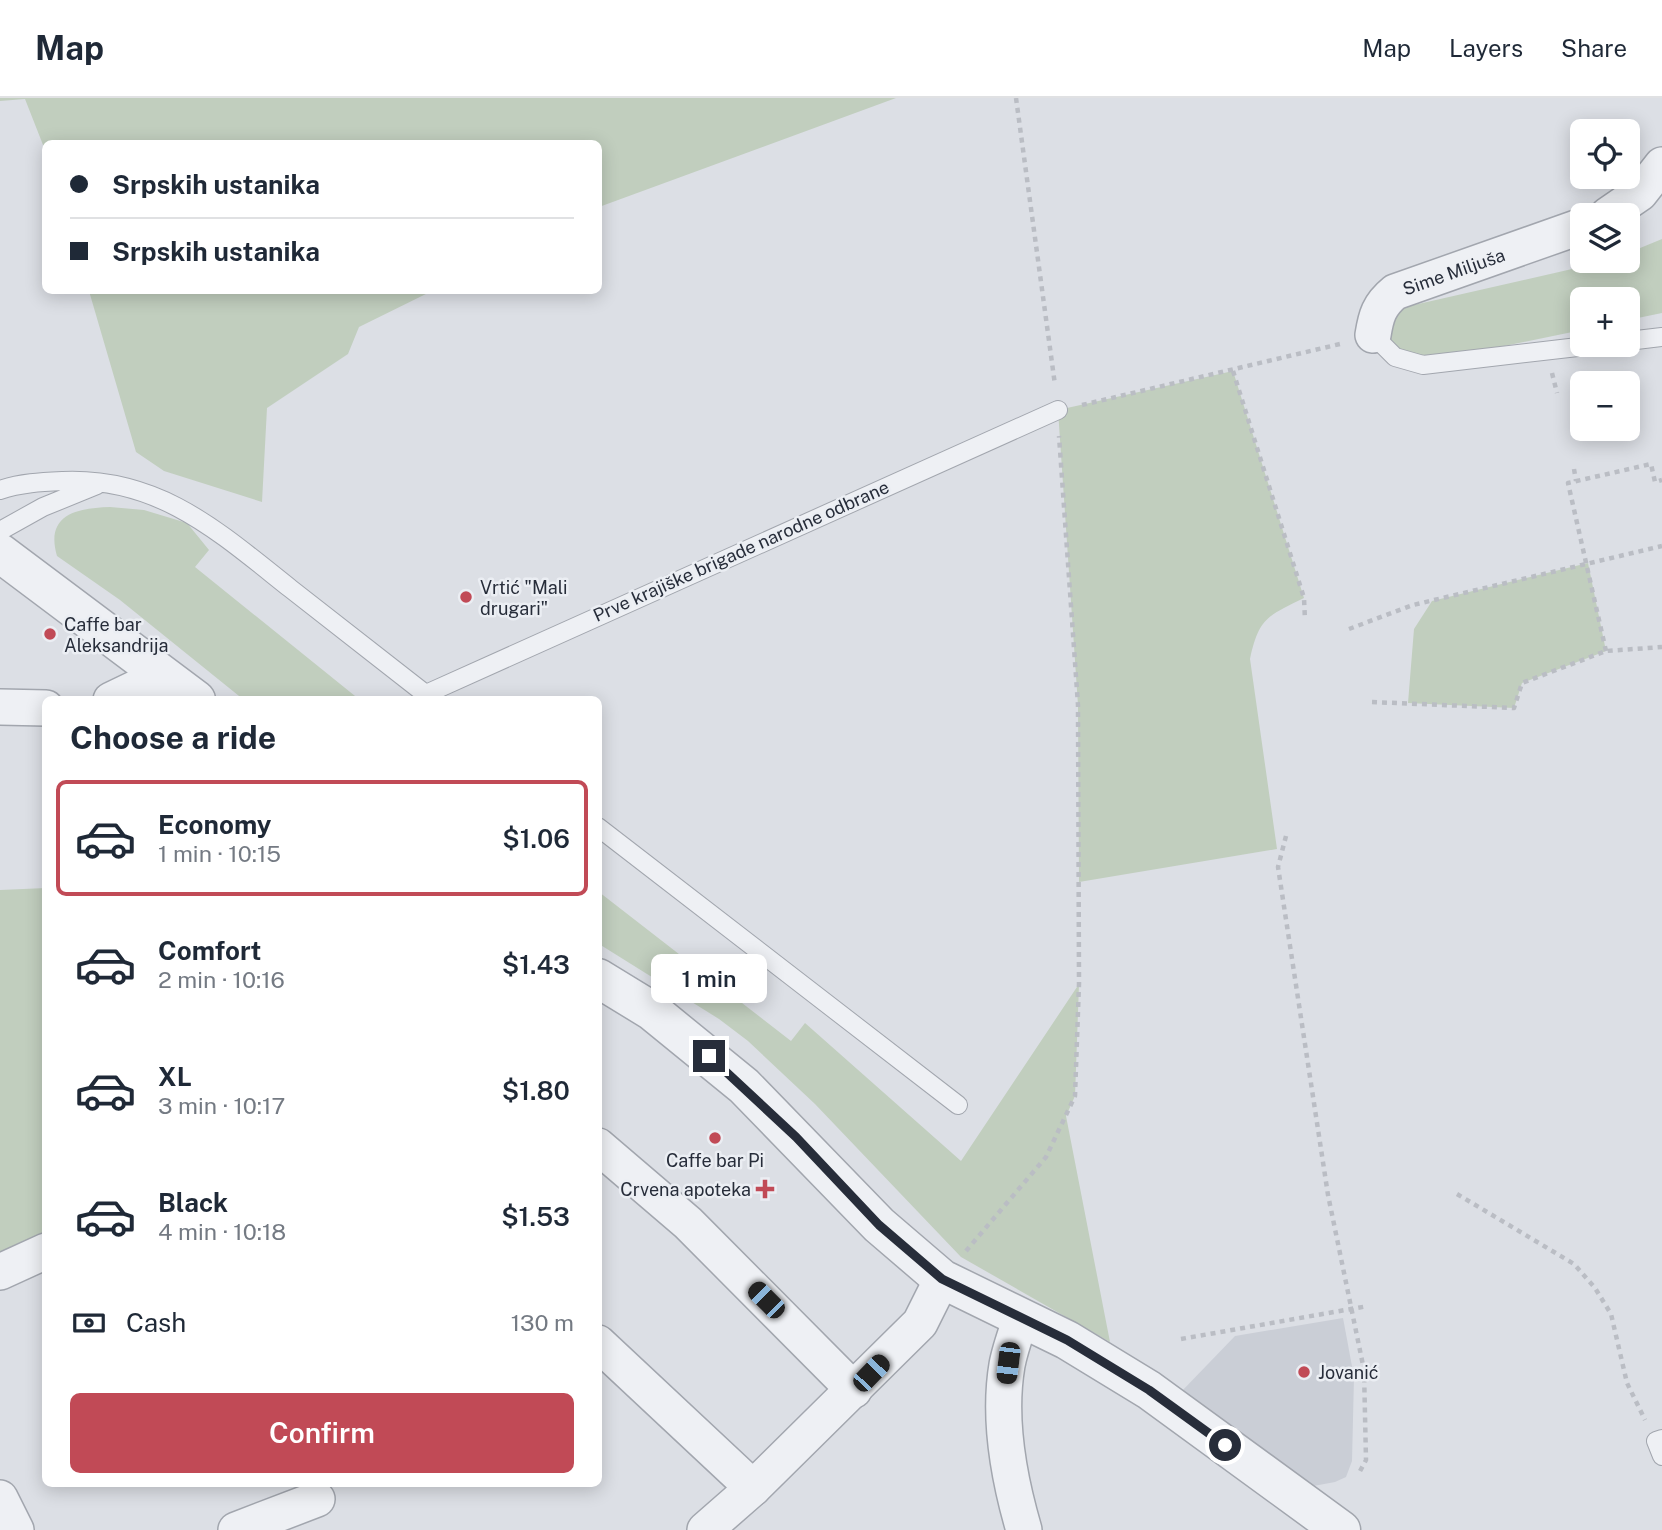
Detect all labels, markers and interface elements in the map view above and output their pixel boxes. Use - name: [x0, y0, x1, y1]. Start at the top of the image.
- text: Map: [35, 29, 104, 67]
- text: Map: [1362, 34, 1411, 62]
- text: Layers: [1449, 34, 1523, 62]
- text: Share: [1561, 34, 1627, 62]
- map controls: [1570, 119, 1640, 441]
- button: locate: [1570, 119, 1640, 189]
- text: Srpskih ustanika: [112, 169, 320, 200]
- button: layers: [1570, 203, 1640, 273]
- text: Srpskih ustanika: [112, 236, 320, 267]
- street label: Sime Miljuša: [1400, 244, 1508, 299]
- button: +: [1570, 287, 1640, 357]
- button: −: [1570, 371, 1640, 441]
- street label: Prve krajiške brigade narodne odbrane: [590, 476, 892, 626]
- place label: Vrtić "Mali drugari": [480, 577, 568, 619]
- marker: Vrtić "Mali drugari": [458, 589, 474, 605]
- place label: Caffe bar Aleksandrija: [64, 614, 168, 656]
- marker: Caffe bar Aleksandrija: [42, 626, 58, 642]
- text: Choose a ride: [70, 719, 276, 756]
- icon: car: [74, 807, 137, 870]
- text: Economy: [158, 809, 271, 840]
- text: $1.06: [502, 823, 570, 854]
- text: 1 min · 10:15: [158, 840, 281, 867]
- icon: car: [74, 933, 137, 996]
- text: Comfort: [158, 935, 261, 966]
- text: $1.43: [502, 949, 570, 980]
- callout: 1 min: [651, 954, 767, 1004]
- text: 1 min: [682, 965, 736, 992]
- text: 2 min · 10:16: [158, 966, 285, 993]
- route end: [693, 1040, 725, 1072]
- icon: car: [74, 1059, 137, 1122]
- text: XL: [158, 1061, 192, 1092]
- text: $1.80: [502, 1075, 570, 1106]
- text: 3 min · 10:17: [158, 1092, 285, 1119]
- marker: Caffe bar Pi: [707, 1130, 723, 1146]
- place label: Caffe bar Pi: [666, 1150, 764, 1171]
- place label: Crvena apoteka: [620, 1179, 751, 1200]
- marker: Crvena apoteka: [757, 1181, 773, 1197]
- icon: car: [74, 1185, 137, 1248]
- text: Black: [158, 1187, 228, 1218]
- text: $1.53: [501, 1201, 570, 1232]
- text: 4 min · 10:18: [158, 1218, 286, 1245]
- car: [744, 1278, 789, 1322]
- icon: cash: [70, 1304, 108, 1342]
- text: Cash: [126, 1307, 186, 1338]
- text: 130 m: [511, 1309, 574, 1336]
- car: [996, 1341, 1021, 1385]
- car: [849, 1351, 894, 1395]
- place label: Jovanić: [1318, 1362, 1378, 1383]
- marker: Jovanić: [1296, 1364, 1312, 1380]
- button: Confirm: [70, 1393, 574, 1473]
- route start: [1209, 1429, 1241, 1461]

